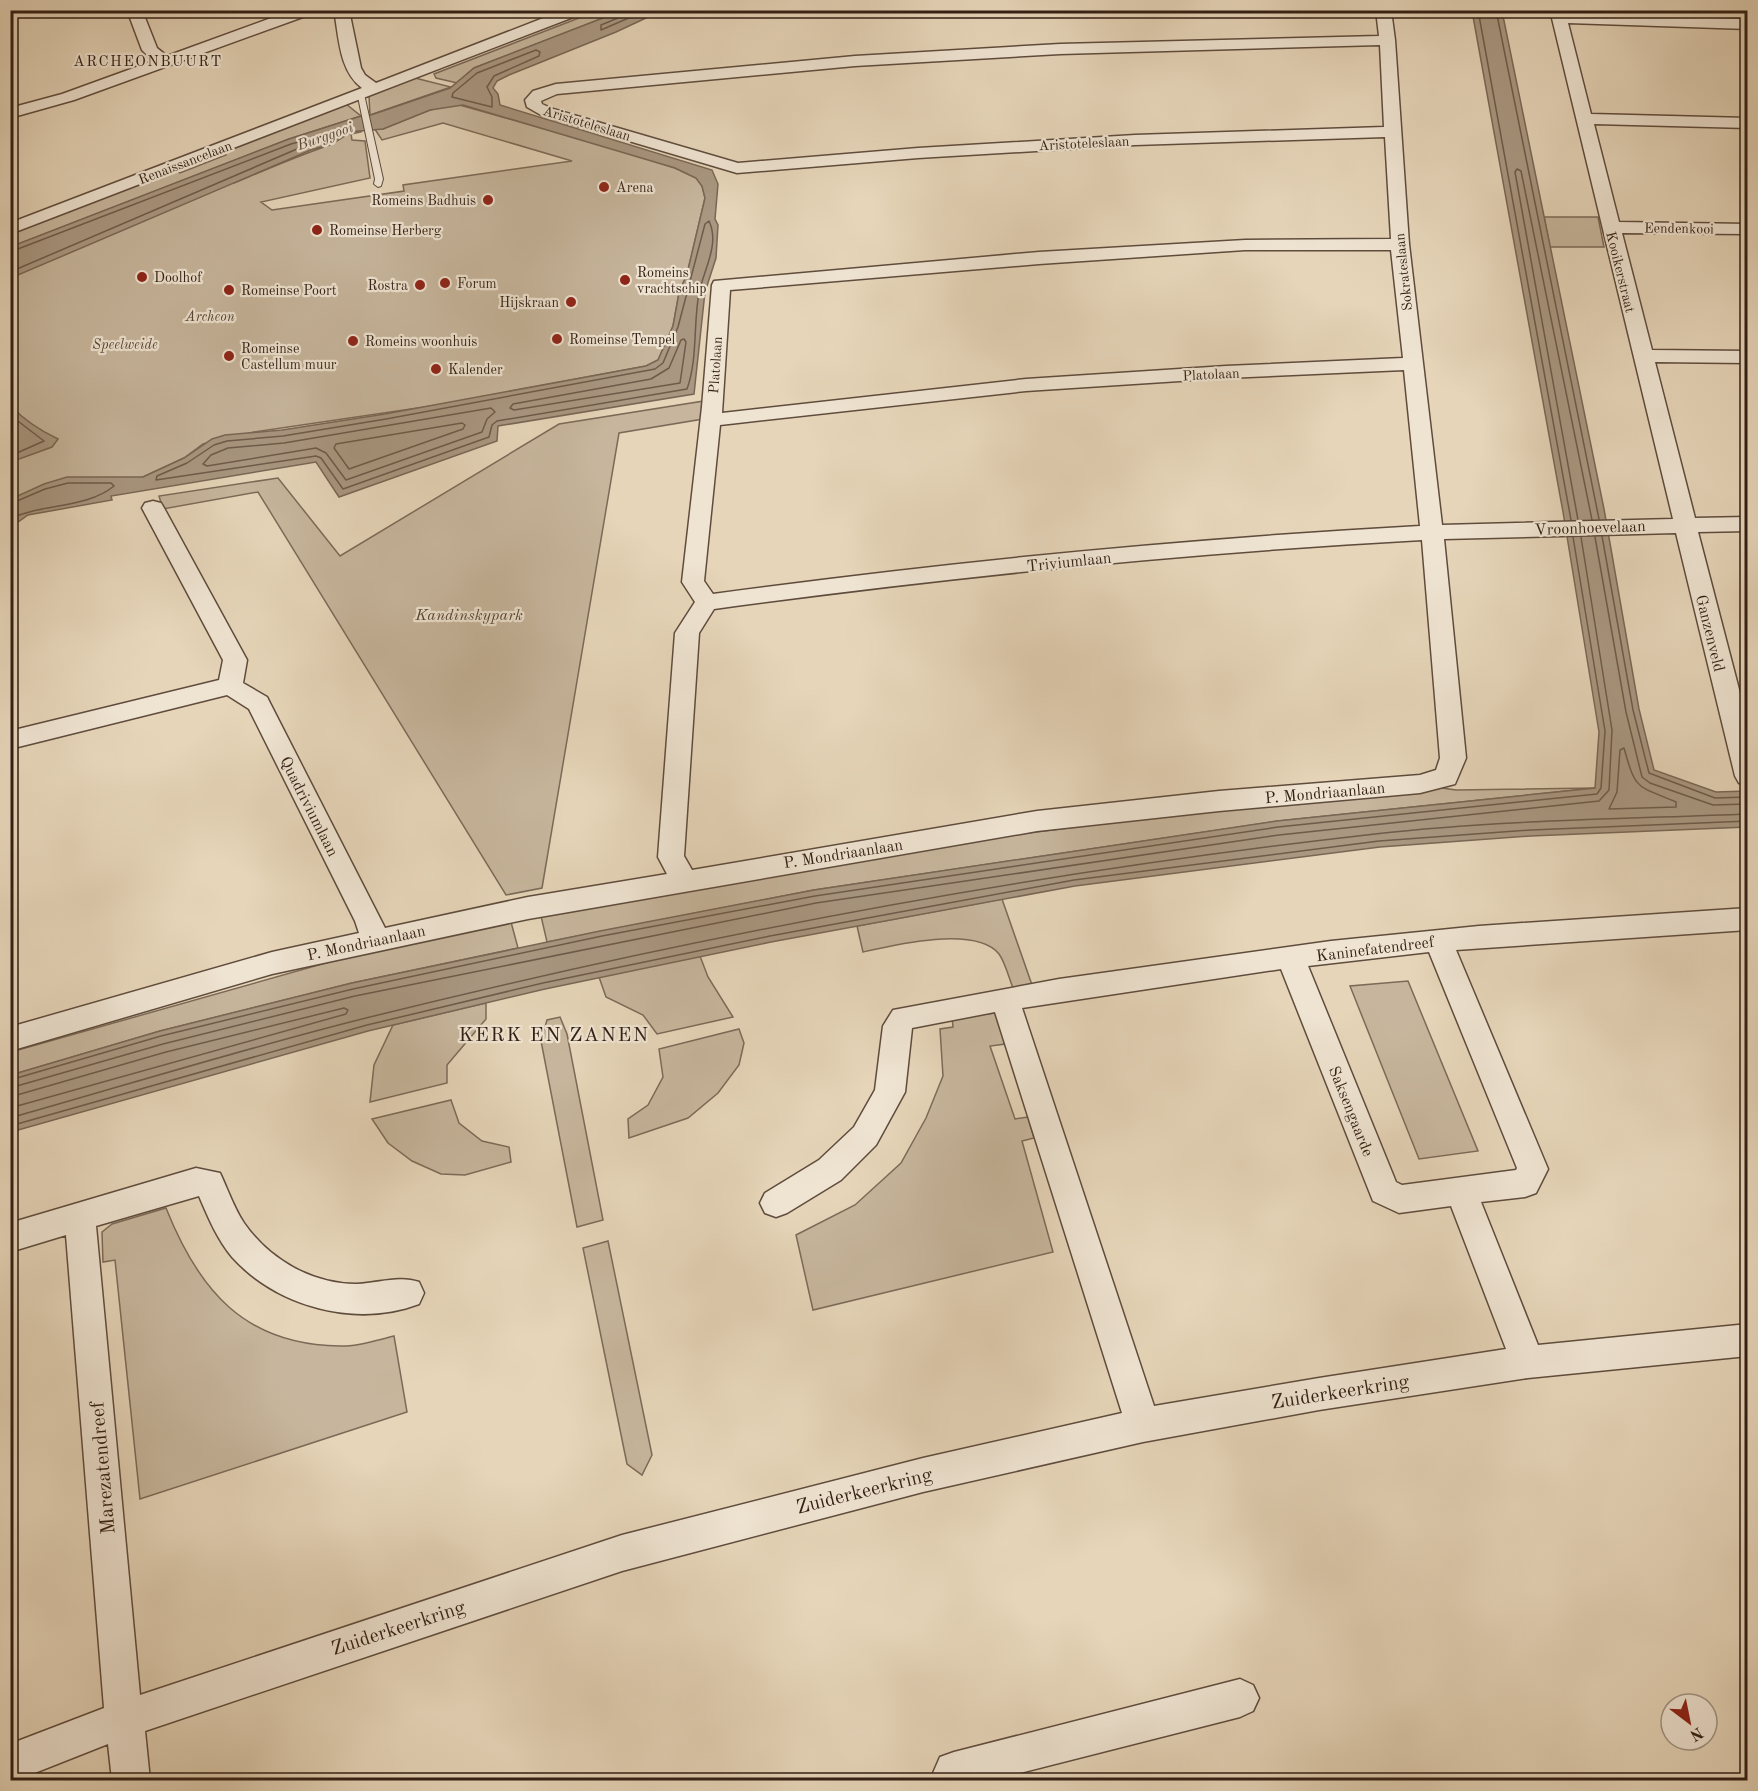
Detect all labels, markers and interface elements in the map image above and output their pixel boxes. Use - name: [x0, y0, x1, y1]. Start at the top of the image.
- district label: ARCHEONBUURT: [73, 55, 223, 70]
- street label: Aristoteleslaan: [541, 104, 633, 144]
- water label: Burggooi: [294, 121, 356, 154]
- street label: Aristoteleslaan: [1038, 135, 1130, 153]
- street label: Renaissancelaan: [137, 138, 235, 187]
- marker: Arena: [597, 180, 611, 194]
- place label: Arena: [616, 181, 653, 195]
- marker: Romeins Badhuis: [481, 193, 495, 207]
- place label: Romeins Badhuis: [371, 194, 476, 208]
- street label: Eendenkooi: [1644, 221, 1714, 237]
- marker: Romeinse Herberg: [310, 223, 324, 237]
- place label: Romeinse Herberg: [329, 224, 442, 238]
- street label: Kooikerstraat: [1603, 230, 1637, 314]
- street label: Sokrateslaan: [1393, 232, 1415, 311]
- place label: Romeins vrachtschip: [637, 266, 707, 296]
- marker: Doolhof: [135, 270, 149, 284]
- place label: Doolhof: [154, 271, 203, 285]
- marker: Romeins vrachtschip: [618, 273, 632, 287]
- marker: Forum: [438, 276, 452, 290]
- place label: Forum: [457, 277, 497, 291]
- marker: Rostra: [413, 278, 427, 292]
- place label: Rostra: [367, 279, 408, 293]
- marker: Romeinse Poort: [222, 283, 236, 297]
- place label: Romeinse Poort: [241, 284, 337, 298]
- marker: Hijskraan: [564, 295, 578, 309]
- place label: Hijskraan: [499, 296, 559, 310]
- park label: Archeon: [184, 310, 235, 324]
- marker: Romeinse Tempel: [550, 332, 564, 346]
- place label: Romeinse Tempel: [569, 333, 676, 347]
- marker: Romeins woonhuis: [346, 334, 360, 348]
- place label: Romeins woonhuis: [365, 335, 477, 349]
- street label: Platolaan: [707, 336, 725, 394]
- park label: Speelweide: [92, 338, 158, 353]
- place label: Romeinse Castellum muur: [241, 342, 337, 372]
- marker: Romeinse Castellum muur: [222, 349, 236, 363]
- marker: Kalender: [429, 362, 443, 376]
- place label: Kalender: [448, 363, 503, 377]
- street label: Platolaan: [1182, 366, 1240, 383]
- street label: Vroonhoevelaan: [1534, 519, 1646, 539]
- street label: Triviumlaan: [1026, 551, 1113, 575]
- street label: Ganzenveld: [1692, 593, 1726, 674]
- park label: Kandinskypark: [414, 608, 523, 624]
- street label: Quadriviumlaan: [276, 754, 340, 860]
- street label: P. Mondriaanlaan: [1264, 781, 1386, 807]
- street label: P. Mondriaanlaan: [782, 838, 905, 872]
- street label: P. Mondriaanlaan: [306, 924, 427, 964]
- street label: Kaninefatendreef: [1315, 935, 1436, 965]
- district label: KERK EN ZANEN: [458, 1026, 650, 1046]
- street label: Saksengaarde: [1325, 1064, 1376, 1159]
- street label: Zuiderkeerkring: [1270, 1372, 1411, 1414]
- street label: Marezatendreef: [88, 1399, 120, 1535]
- street label: Zuiderkeerkring: [794, 1465, 935, 1519]
- street label: Zuiderkeerkring: [329, 1598, 468, 1660]
- north arrow: [1659, 1692, 1719, 1752]
- text: N: [1686, 1723, 1705, 1743]

